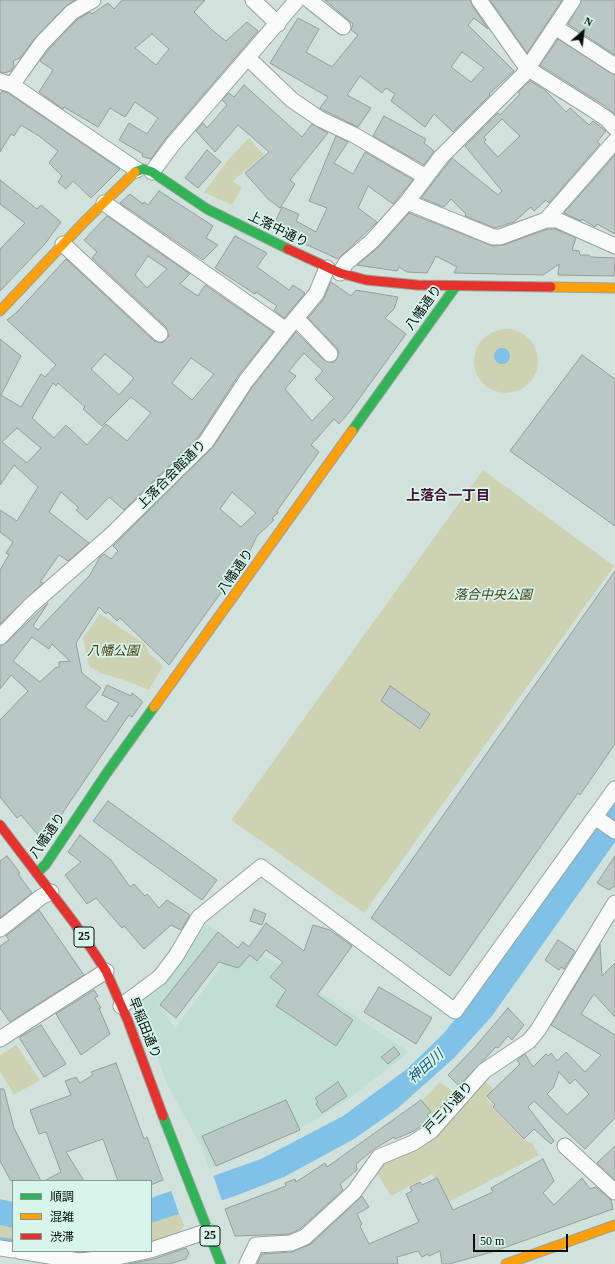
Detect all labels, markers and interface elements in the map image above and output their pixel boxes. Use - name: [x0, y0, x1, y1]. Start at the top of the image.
- north arrow: [563, 12, 603, 52]
- text: N: [582, 14, 595, 29]
- street label: 上落中通り: [245, 209, 311, 251]
- street label: 八幡通り: [402, 282, 446, 334]
- street label: 上落合会館通り: [134, 437, 210, 513]
- district label: 上落合一丁目: [406, 488, 490, 504]
- street label: 八幡通り: [215, 546, 257, 598]
- park label: 落合中央公園: [454, 588, 532, 604]
- park label: 八幡公園: [87, 644, 139, 660]
- street label: 八幡通り: [27, 810, 69, 862]
- road number: 25: [74, 927, 94, 947]
- street label: 早稲田通り: [125, 995, 163, 1061]
- water label: 神田川: [405, 1047, 447, 1087]
- street label: 戸三小通り: [421, 1079, 477, 1137]
- legend: [12, 1180, 152, 1252]
- text: 順調: [50, 1190, 74, 1204]
- text: 混雑: [50, 1210, 74, 1224]
- road number: 25: [200, 1226, 220, 1246]
- scale bar: [475, 1226, 570, 1252]
- text: 渋滞: [50, 1230, 74, 1244]
- text: 50 m: [480, 1234, 504, 1248]

